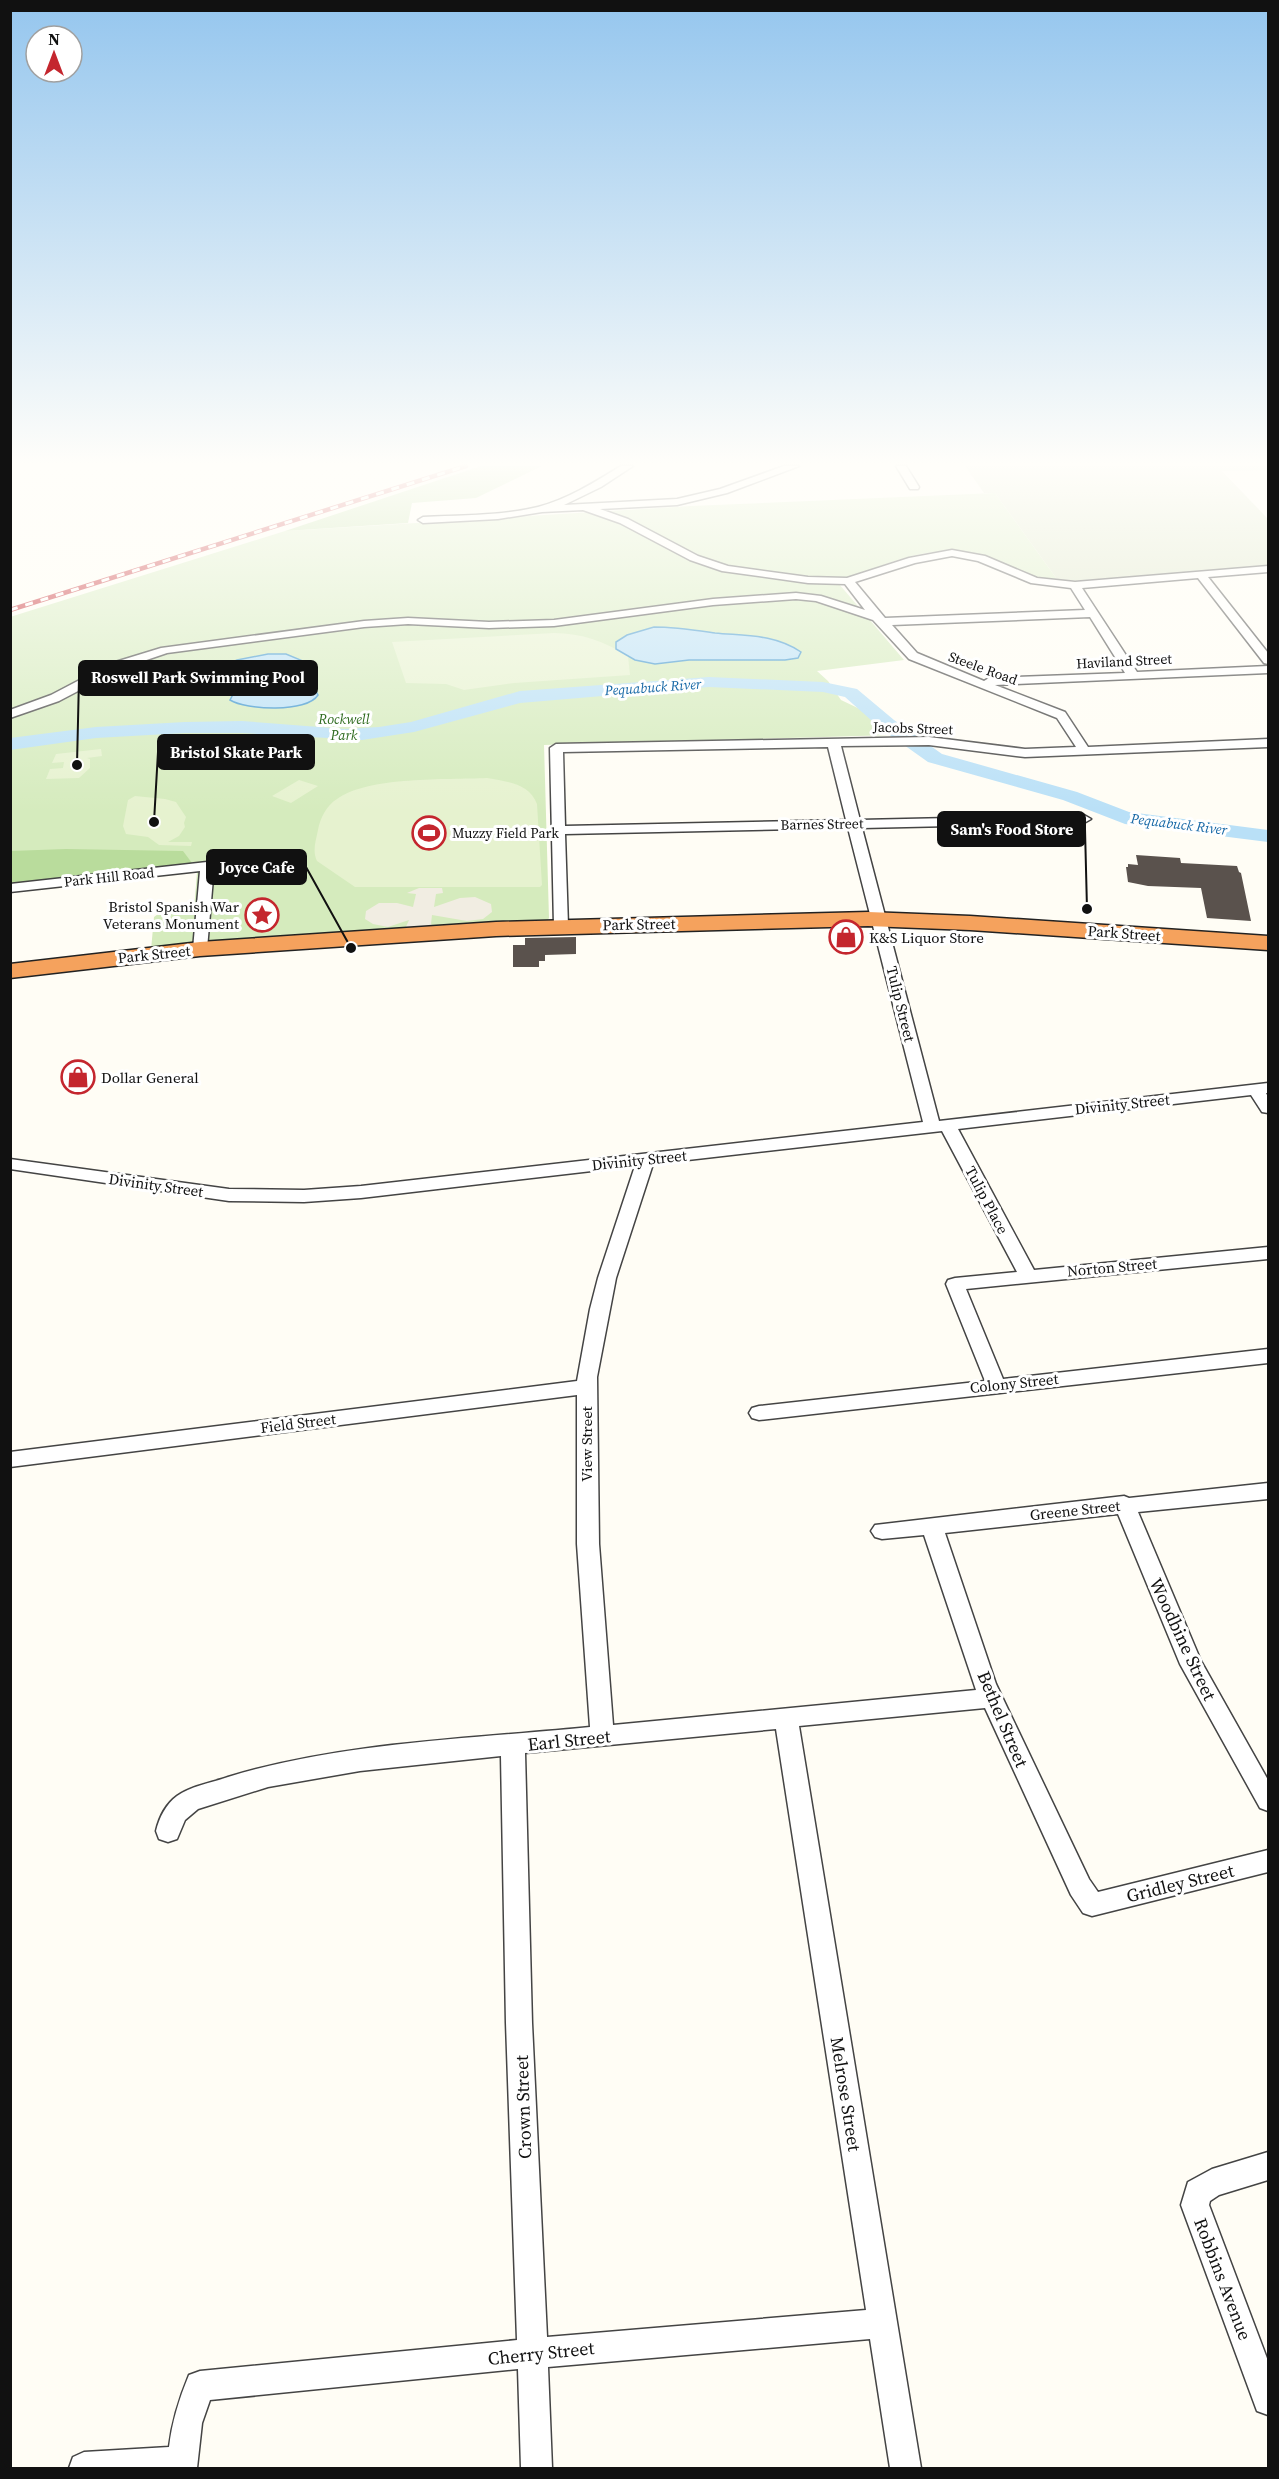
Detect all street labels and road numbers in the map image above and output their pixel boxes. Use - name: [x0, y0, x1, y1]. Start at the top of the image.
- street label: Steele Road: [946, 646, 1020, 690]
- street label: Haviland Street: [1076, 648, 1173, 673]
- street label: Jacobs Street: [872, 717, 954, 739]
- street label: Barnes Street: [780, 813, 864, 835]
- street label: Park Hill Road: [63, 862, 155, 892]
- street label: Park Street: [602, 913, 676, 935]
- street label: Park Street: [1087, 920, 1161, 946]
- street label: Park Street: [117, 940, 192, 968]
- street label: Tulip Street: [881, 964, 921, 1044]
- street label: Divinity Street: [1073, 1089, 1171, 1119]
- street label: Divinity Street: [590, 1145, 688, 1175]
- street label: Tulip Place: [960, 1162, 1014, 1238]
- street label: Divinity Street: [107, 1168, 205, 1202]
- street label: Norton Street: [1066, 1253, 1158, 1281]
- street label: Colony Street: [969, 1368, 1059, 1398]
- street label: View Street: [576, 1406, 597, 1482]
- street label: Field Street: [259, 1408, 337, 1438]
- street label: Greene Street: [1029, 1495, 1121, 1525]
- street label: Woodbine Street: [1144, 1574, 1222, 1704]
- street label: Bethel Street: [972, 1667, 1035, 1771]
- street label: Earl Street: [526, 1723, 612, 1757]
- street label: Gridley Street: [1124, 1858, 1236, 1908]
- street label: Melrose Street: [825, 2035, 867, 2153]
- street label: Crown Street: [509, 2054, 537, 2159]
- street label: Robbins Avenue: [1188, 2214, 1258, 2344]
- street label: Cherry Street: [487, 2335, 596, 2371]

